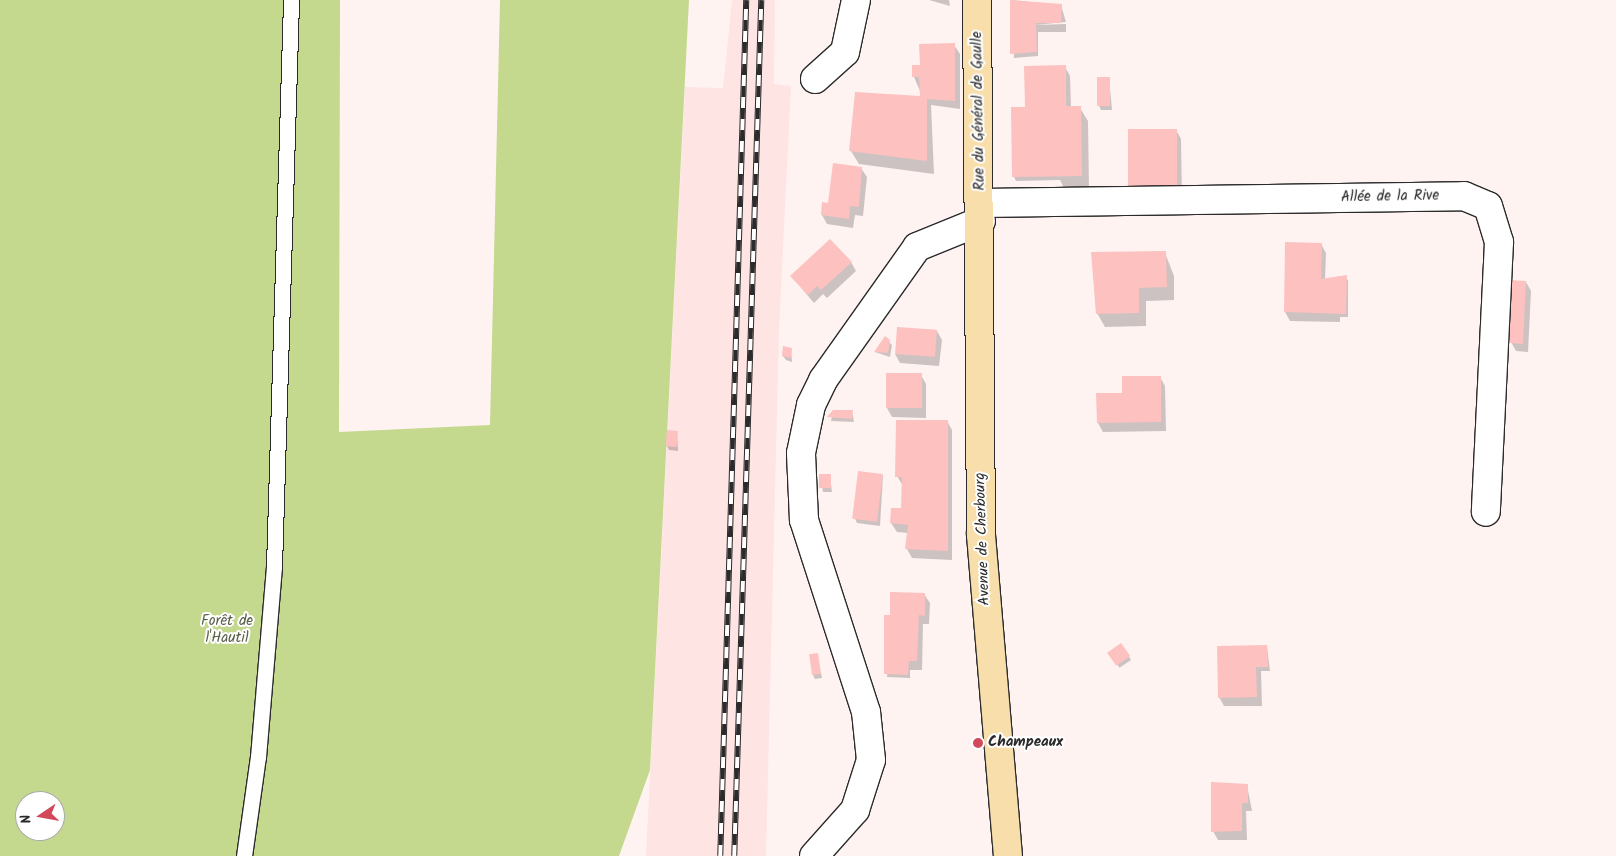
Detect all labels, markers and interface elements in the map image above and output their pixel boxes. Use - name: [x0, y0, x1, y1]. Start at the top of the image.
- street label: Rue du Général de Gaulle: [969, 31, 989, 191]
- street label: Allée de la Rive: [1341, 187, 1439, 207]
- street label: Avenue de Cherbourg: [972, 472, 994, 606]
- park label: Forêt de l'Hautil: [201, 612, 253, 647]
- place label: Champeaux: [988, 734, 1063, 752]
- marker: Champeaux: [972, 737, 984, 749]
- north arrow: [15, 791, 65, 841]
- text: N: [15, 812, 38, 826]

